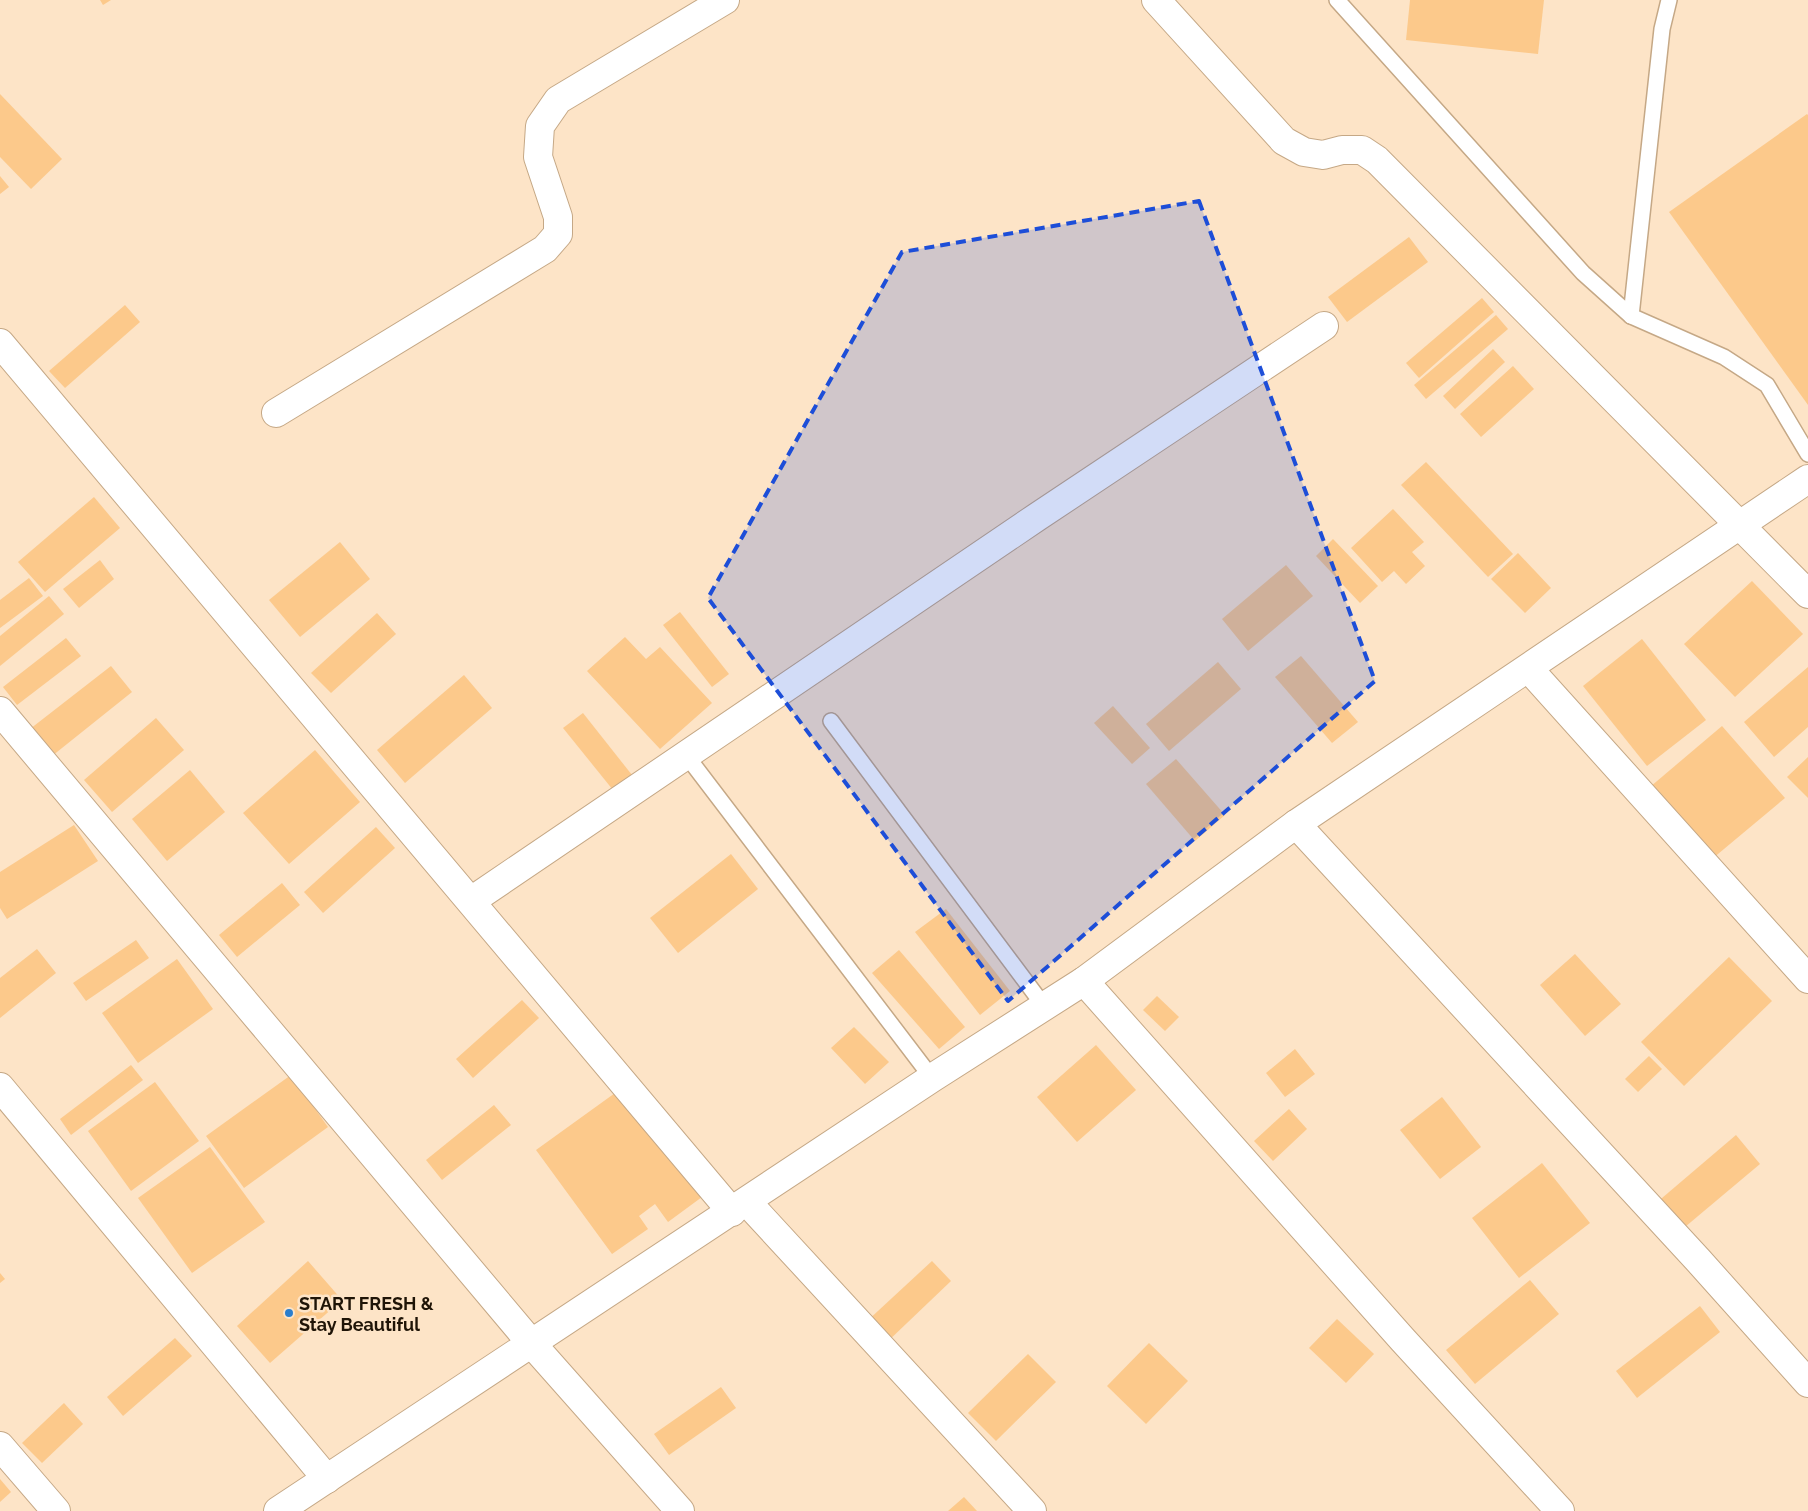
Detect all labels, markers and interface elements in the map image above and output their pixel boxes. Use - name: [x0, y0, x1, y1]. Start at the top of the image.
- place label: START FRESH & Stay Beautiful: [299, 1293, 434, 1335]
- marker: START FRESH & Stay Beautiful: [283, 1307, 295, 1319]

